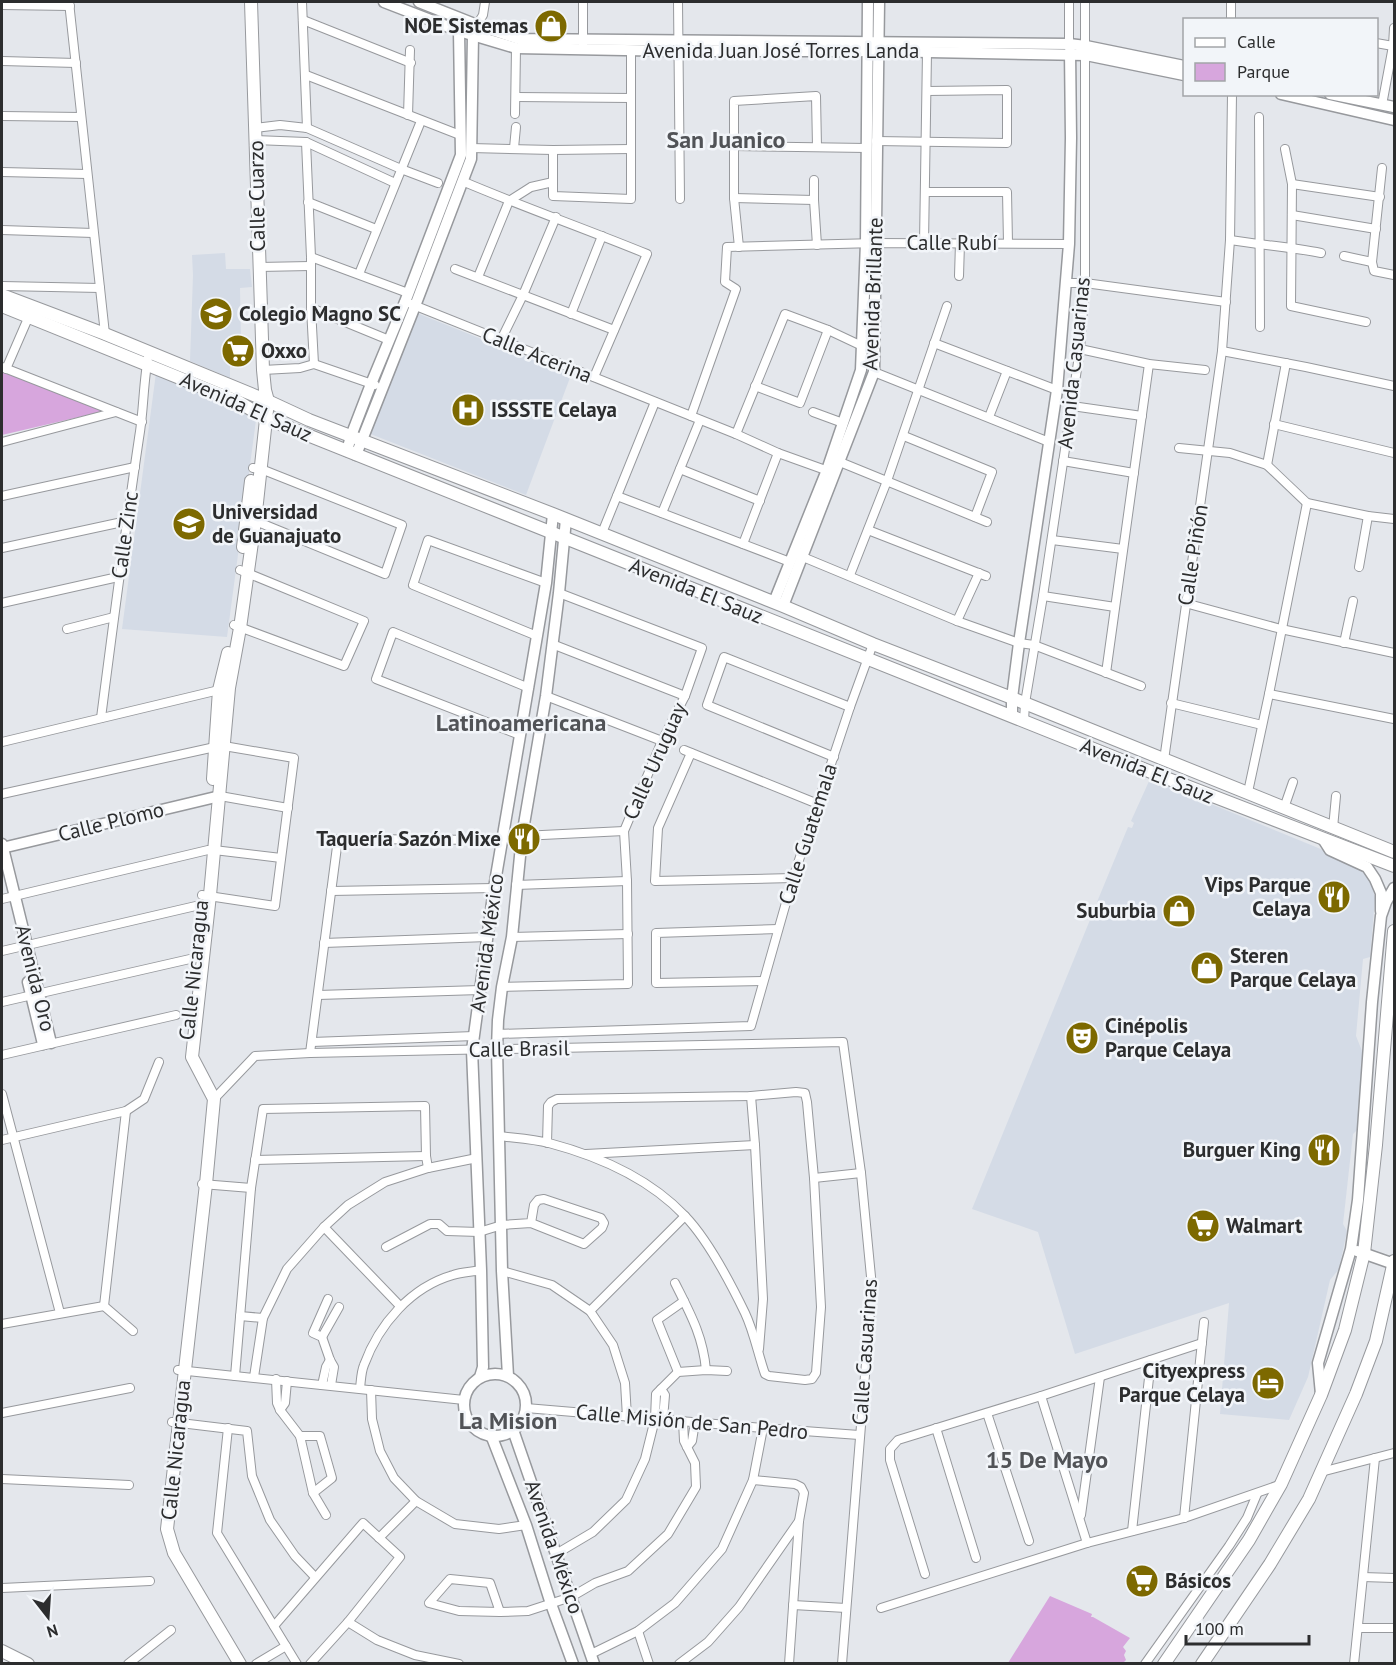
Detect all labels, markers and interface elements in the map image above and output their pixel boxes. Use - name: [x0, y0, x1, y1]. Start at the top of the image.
- shop icon: NOE Sistemas: [533, 8, 569, 44]
- place label: NOE Sistemas: [404, 12, 528, 39]
- legend: [1183, 18, 1378, 96]
- text: Calle: [1237, 30, 1276, 53]
- street label: Avenida Juan José Torres Landa: [643, 37, 920, 64]
- text: Parque: [1237, 60, 1290, 83]
- district label: San Juanico: [666, 124, 786, 155]
- street label: Calle Cuarzo: [242, 140, 271, 252]
- street label: Avenida Brillante: [856, 217, 889, 371]
- street label: Calle Rubí: [906, 229, 998, 256]
- street label: Avenida Casuarinas: [1051, 276, 1096, 450]
- school or university icon: Colegio Magno SC: [198, 296, 234, 332]
- place label: Colegio Magno SC: [239, 300, 401, 327]
- street label: Calle Acerina: [478, 320, 596, 389]
- supermarket icon: Oxxo: [220, 333, 256, 369]
- place label: Oxxo: [261, 337, 307, 364]
- street label: Avenida El Sauz: [176, 365, 316, 448]
- hospital icon: ISSSTE Celaya: [450, 392, 486, 428]
- place label: ISSSTE Celaya: [491, 396, 617, 423]
- street label: Calle Zinc: [105, 489, 144, 580]
- place label: Universidad de Guanajuato: [212, 498, 341, 549]
- street label: Calle Piñón: [1171, 502, 1214, 607]
- school or university icon: Universidad de Guanajuato: [171, 506, 207, 542]
- street label: Avenida El Sauz: [625, 551, 767, 630]
- street label: Calle Uruguay: [617, 698, 692, 824]
- district label: Latinoamericana: [436, 707, 606, 738]
- street label: Avenida El Sauz: [1076, 731, 1218, 810]
- street label: Calle Guatemala: [772, 760, 843, 908]
- street label: Calle Plomo: [55, 795, 167, 848]
- restaurant icon: Taquería Sazón Mixe: [506, 821, 542, 857]
- place label: Taquería Sazón Mixe: [316, 825, 501, 852]
- place label: Vips Parque Celaya: [1204, 871, 1311, 922]
- street label: Avenida México: [463, 872, 510, 1014]
- restaurant icon: Vips Parque Celaya: [1316, 879, 1352, 915]
- shop icon: Suburbia: [1161, 893, 1197, 929]
- place label: Suburbia: [1076, 897, 1156, 924]
- street label: Calle Nicaragua: [173, 899, 214, 1041]
- street label: Avenida Oro: [9, 922, 62, 1034]
- place label: Steren Parque Celaya: [1230, 942, 1356, 993]
- shop icon: Steren Parque Celaya: [1189, 950, 1225, 986]
- place label: Cinépolis Parque Celaya: [1105, 1012, 1231, 1063]
- theatre icon: Cinépolis Parque Celaya: [1064, 1020, 1100, 1056]
- street label: Calle Brasil: [468, 1034, 570, 1063]
- restaurant icon: Burguer King: [1306, 1132, 1342, 1168]
- place label: Burguer King: [1183, 1136, 1301, 1163]
- supermarket icon: Walmart: [1185, 1208, 1221, 1244]
- place label: Walmart: [1226, 1212, 1303, 1239]
- street label: Calle Casuarinas: [846, 1278, 883, 1426]
- place label: Cityexpress Parque Celaya: [1119, 1357, 1245, 1408]
- hotel icon: Cityexpress Parque Celaya: [1250, 1365, 1286, 1401]
- street label: Calle Nicaragua: [155, 1379, 196, 1521]
- street label: Calle Misión de San Pedro: [575, 1398, 809, 1445]
- district label: La Mision: [459, 1405, 557, 1436]
- district label: 15 De Mayo: [986, 1444, 1108, 1475]
- street label: Avenida México: [519, 1476, 590, 1617]
- supermarket icon: Básicos: [1124, 1563, 1160, 1599]
- place label: Básicos: [1165, 1567, 1231, 1594]
- north arrow: [18, 1587, 78, 1647]
- scale bar: [1186, 1608, 1309, 1646]
- text: 100 m: [1195, 1617, 1244, 1640]
- text: N: [44, 1620, 60, 1642]

